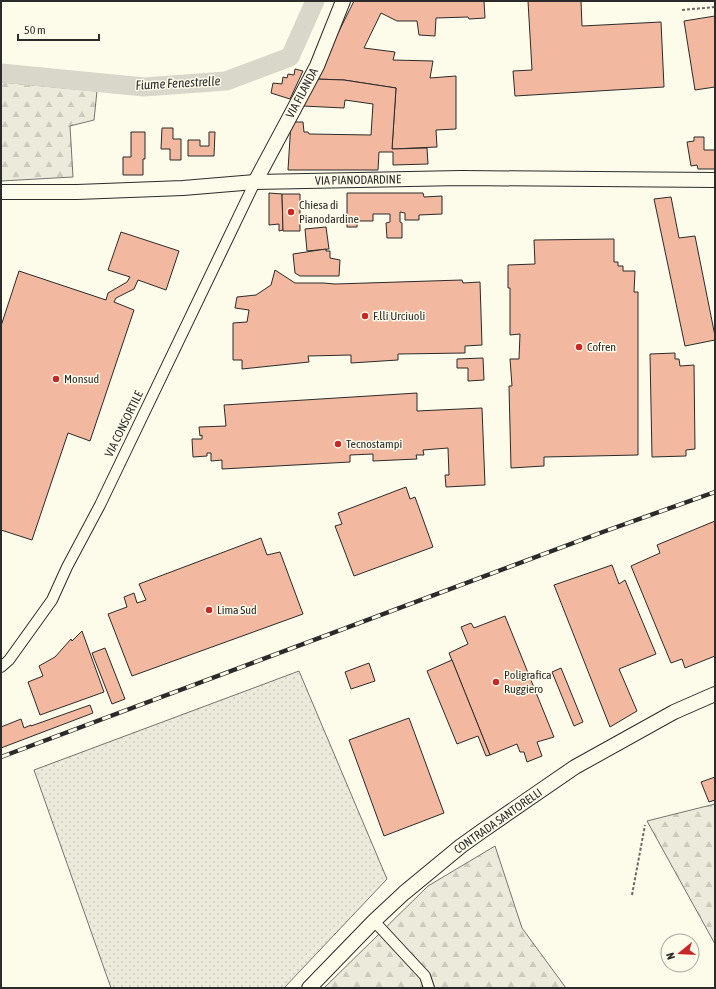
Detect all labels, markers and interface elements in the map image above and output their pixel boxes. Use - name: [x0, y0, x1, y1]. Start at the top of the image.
- scale bar: [18, 16, 99, 42]
- text: 50 m: [24, 23, 46, 37]
- street label: VIA FILANDA: [283, 66, 321, 120]
- water label: Fiume Fenestrelle: [135, 73, 221, 93]
- street label: VIA PIANODARDINE: [315, 172, 401, 188]
- place label: Chiesa di Pianodardine: [299, 198, 359, 226]
- marker: Chiesa di Pianodardine: [286, 207, 296, 217]
- place label: F.lli Urciuoli: [373, 309, 425, 323]
- marker: F.lli Urciuoli: [360, 311, 370, 321]
- place label: Cofren: [587, 340, 616, 354]
- marker: Cofren: [574, 342, 584, 352]
- place label: Monsud: [64, 372, 99, 386]
- marker: Monsud: [51, 374, 61, 384]
- street label: VIA CONSORTILE: [102, 389, 146, 459]
- place label: Tecnostampi: [346, 437, 402, 451]
- marker: Tecnostampi: [333, 439, 343, 449]
- place label: Lima Sud: [217, 603, 257, 617]
- marker: Lima Sud: [204, 605, 214, 615]
- place label: Poligrafica Ruggiero: [504, 668, 551, 696]
- marker: Poligrafica Ruggiero: [491, 677, 501, 687]
- street label: CONTRADA SANTORELLI: [451, 785, 545, 857]
- north arrow: [660, 933, 700, 973]
- text: N: [664, 951, 677, 961]

